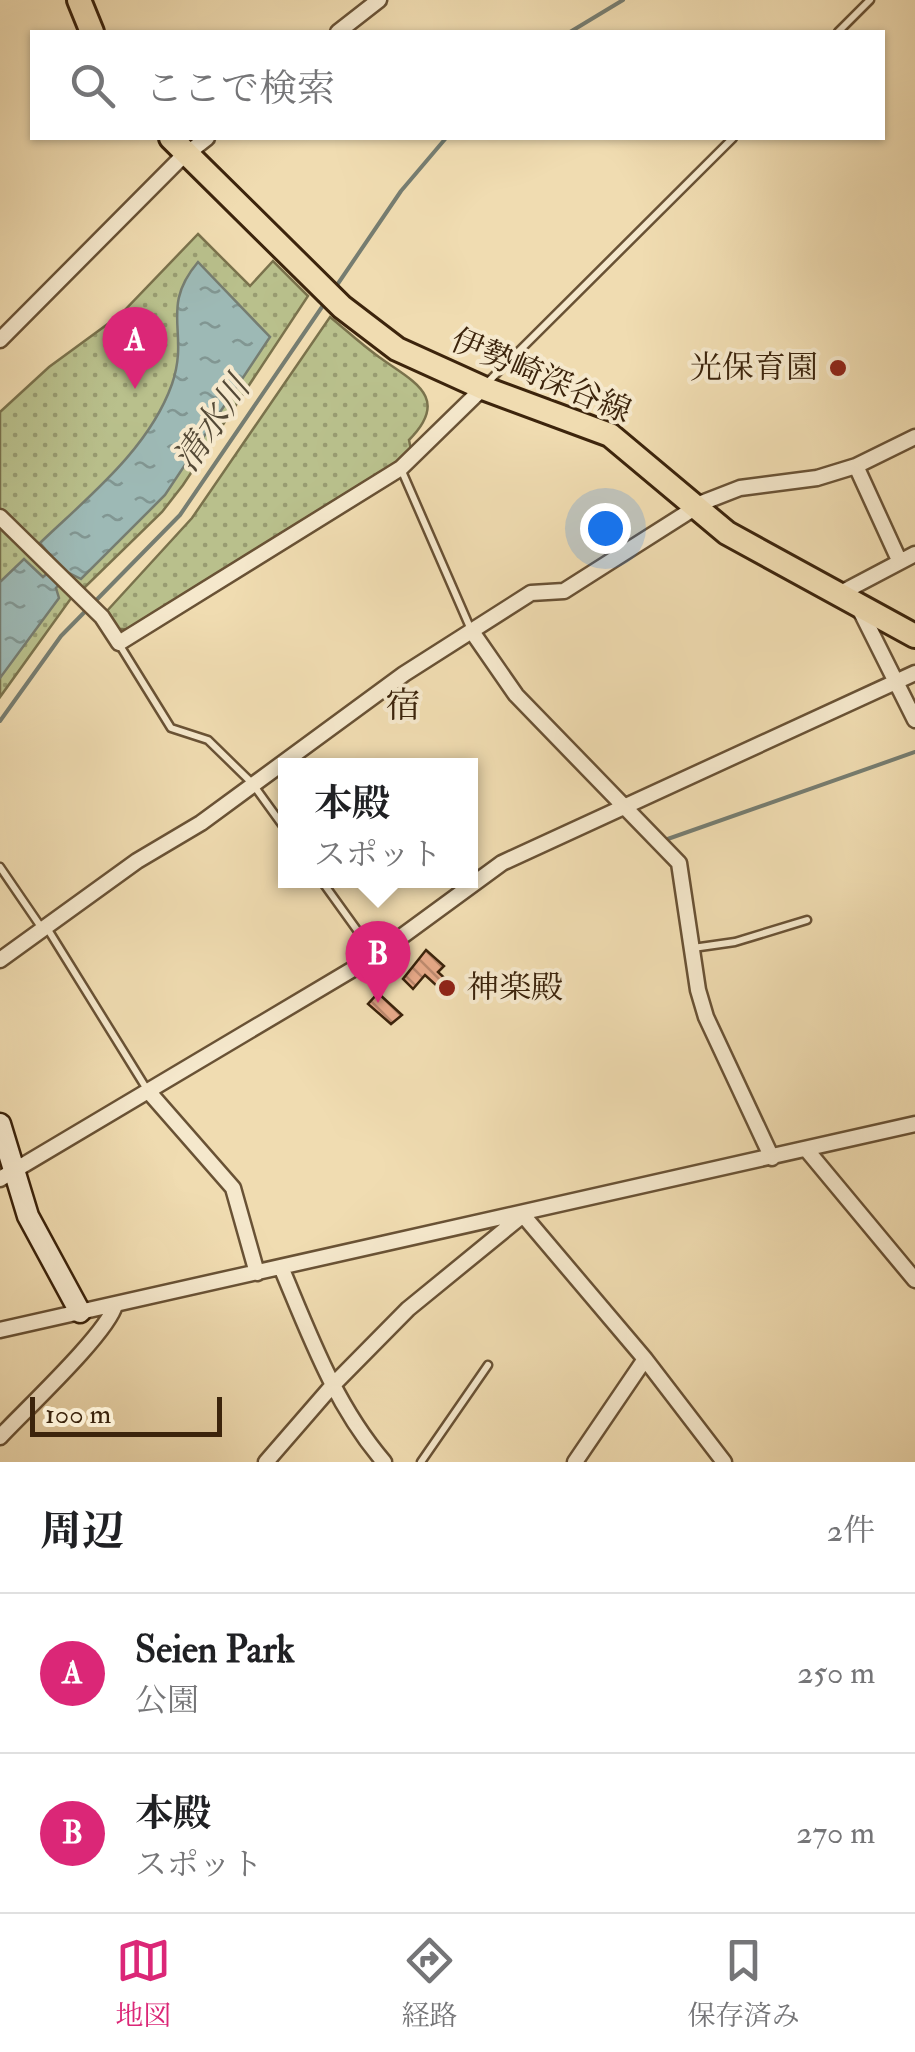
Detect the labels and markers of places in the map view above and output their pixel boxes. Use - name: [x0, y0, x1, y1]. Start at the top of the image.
- pin: A: [102, 306, 168, 389]
- place label: 光保育園: [690, 348, 818, 388]
- marker: 光保育園: [827, 357, 849, 379]
- pin: B: [346, 920, 410, 1003]
- place label: 神楽殿: [467, 968, 563, 1008]
- marker: 神楽殿: [436, 977, 458, 999]

